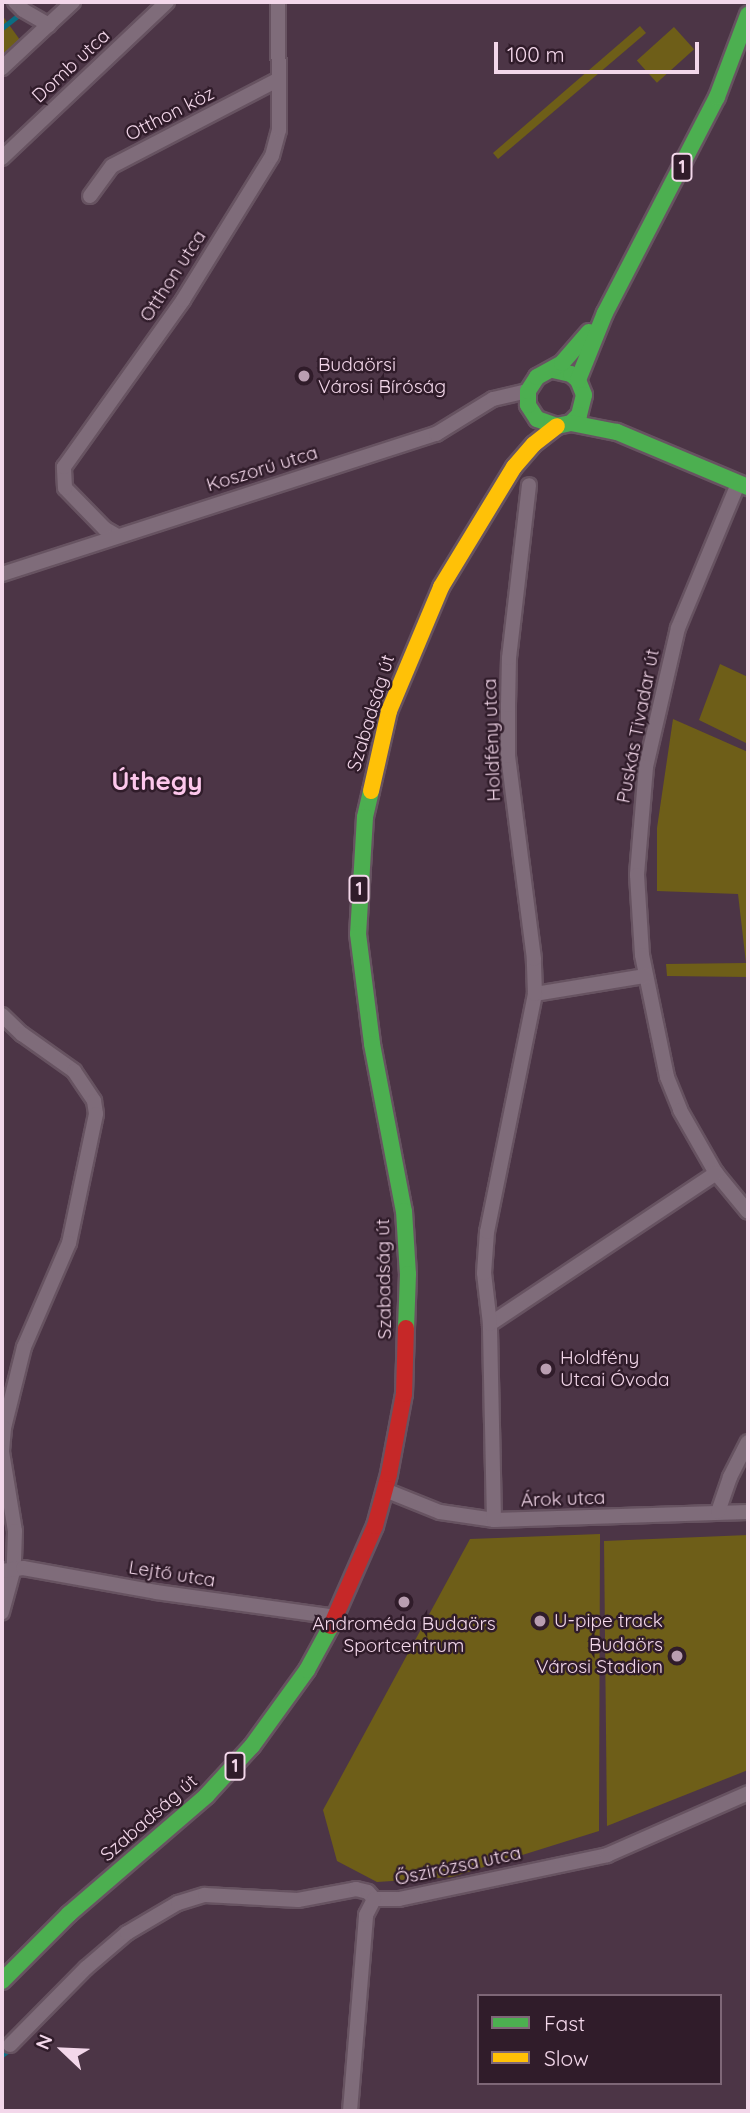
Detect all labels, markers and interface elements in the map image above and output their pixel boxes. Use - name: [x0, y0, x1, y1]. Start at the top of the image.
- street label: Domb utca: [27, 24, 115, 108]
- scale bar: [498, 28, 703, 72]
- text: 100 m: [507, 41, 565, 67]
- street label: Otthon köz: [122, 82, 218, 146]
- road number: 1: [670, 152, 694, 182]
- street label: Otthon utca: [135, 226, 211, 326]
- place label: Budaörsi Városi Bíróság: [318, 354, 446, 398]
- marker: Budaörsi Városi Bíróság: [296, 368, 312, 384]
- street label: Koszorú utca: [204, 441, 320, 497]
- street label: Puskás Tivadar út: [612, 647, 664, 805]
- street label: Szabadság út: [342, 652, 400, 774]
- street label: Holdfény utca: [478, 678, 506, 802]
- district label: Úthegy: [111, 765, 203, 797]
- road number: 1: [347, 874, 371, 904]
- street label: Szabadság út: [372, 1218, 396, 1340]
- place label: Holdfény Utcai Óvoda: [560, 1347, 670, 1391]
- marker: Holdfény Utcai Óvoda: [538, 1361, 554, 1377]
- street label: Árok utca: [520, 1486, 606, 1512]
- street label: Lejtő utca: [127, 1556, 217, 1592]
- marker: Androméda Budaörs Sportcentrum: [396, 1594, 412, 1610]
- place label: U-pipe track: [554, 1610, 663, 1632]
- place label: Androméda Budaörs Sportcentrum: [312, 1613, 496, 1657]
- marker: U-pipe track: [532, 1613, 548, 1629]
- place label: Budaörs Városi Stadion: [536, 1634, 663, 1678]
- marker: Budaörs Városi Stadion: [669, 1648, 685, 1664]
- road number: 1: [223, 1751, 247, 1780]
- street label: Szabadság út: [96, 1770, 202, 1866]
- street label: Őszirózsa utca: [393, 1841, 523, 1891]
- legend: [477, 1994, 722, 2085]
- text: Fast: [544, 2010, 585, 2036]
- north arrow: [28, 2015, 98, 2085]
- text: N: [30, 2031, 57, 2053]
- text: Slow: [544, 2045, 589, 2071]

